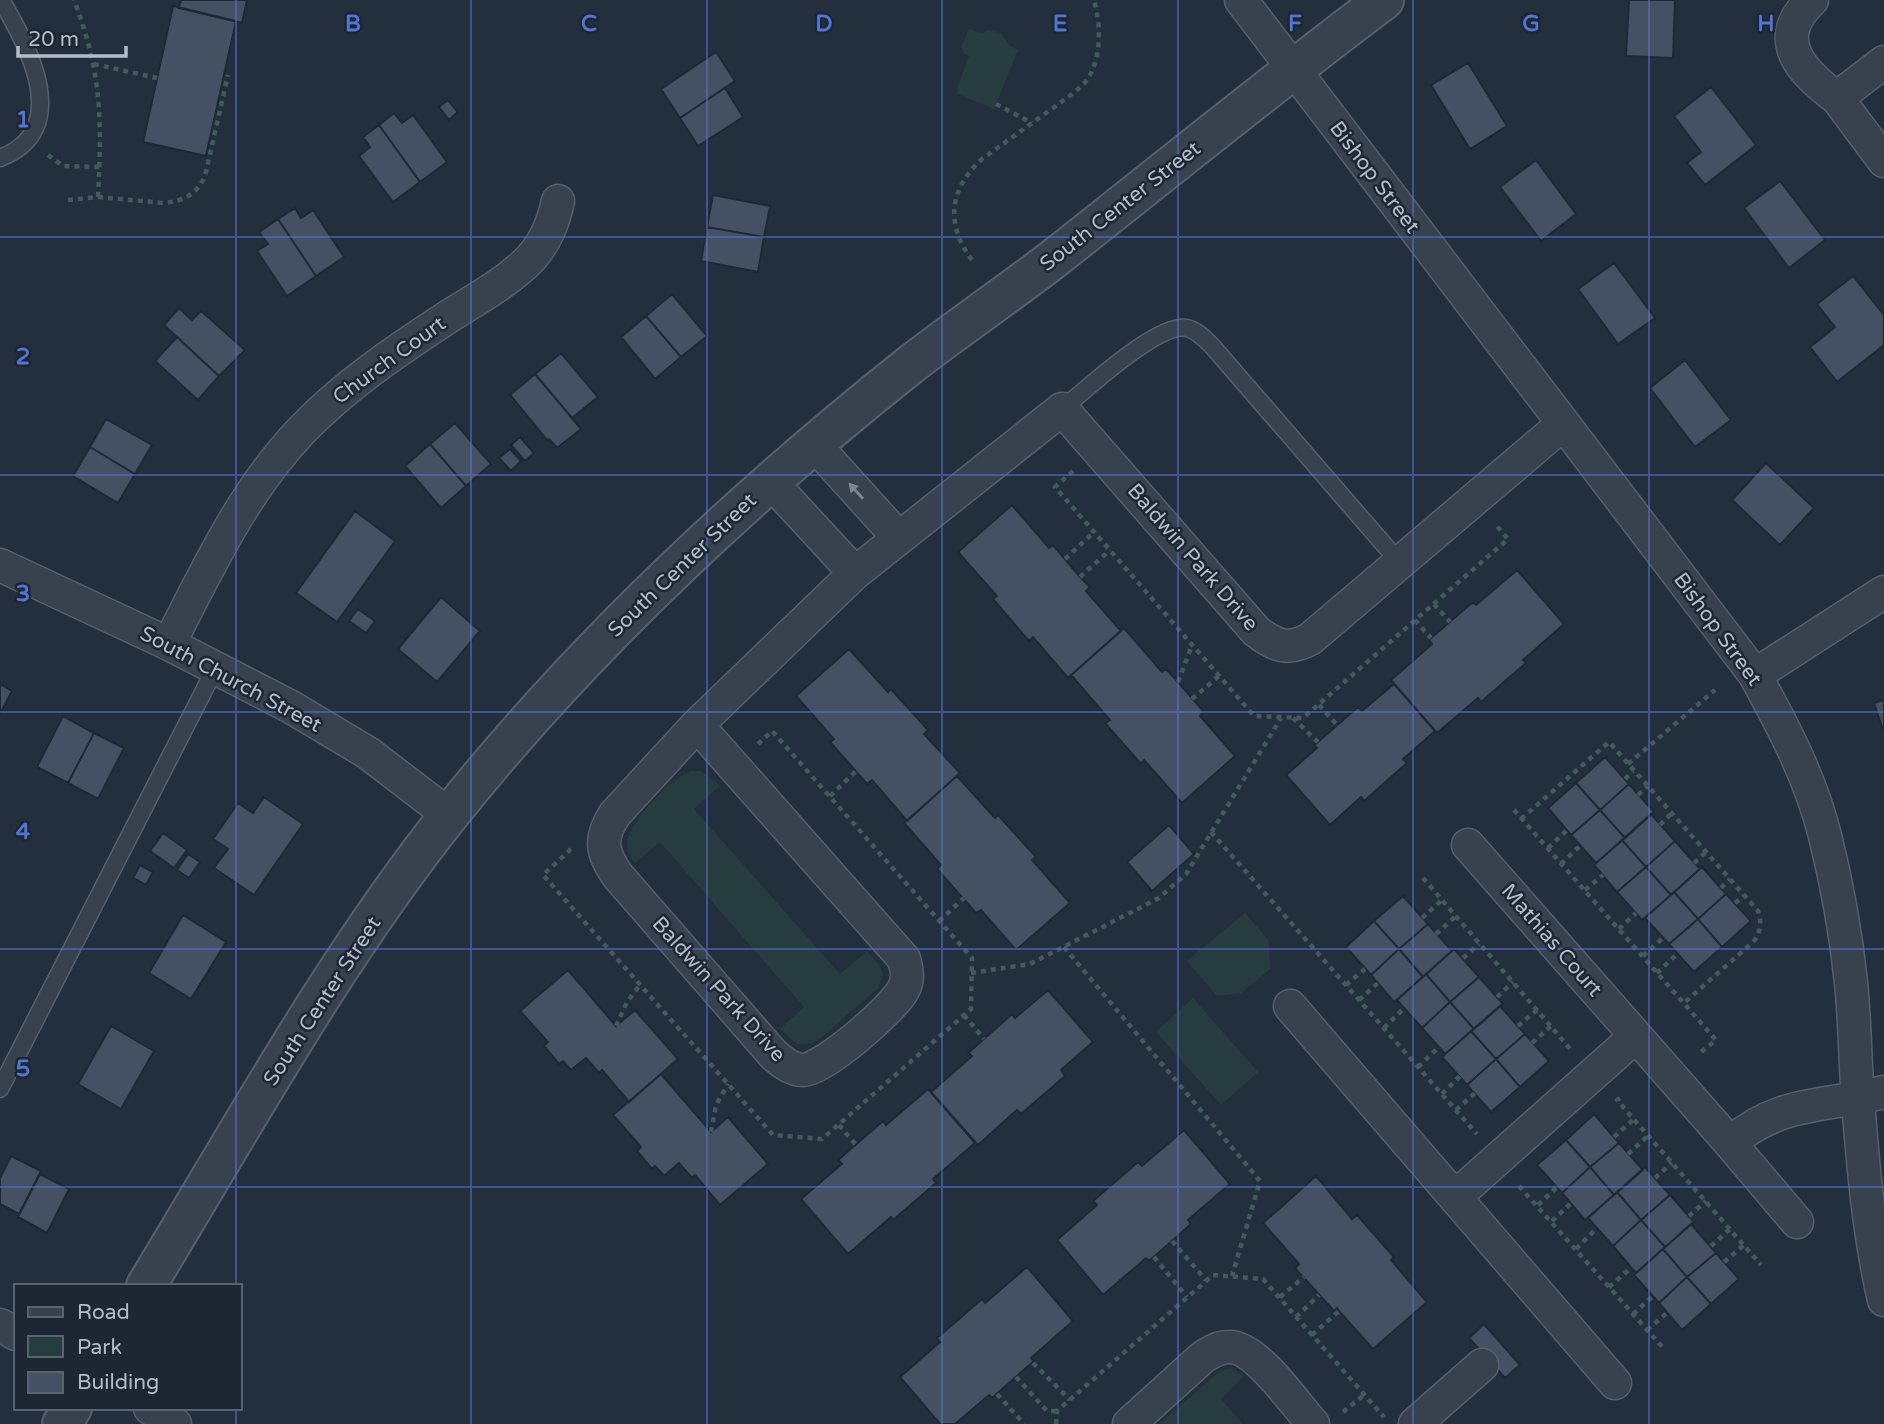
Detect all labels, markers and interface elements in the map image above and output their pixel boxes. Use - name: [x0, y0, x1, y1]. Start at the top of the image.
- text: B: [345, 10, 361, 38]
- text: C: [581, 10, 597, 38]
- text: D: [815, 10, 833, 38]
- text: E: [1053, 10, 1067, 38]
- text: F: [1288, 10, 1302, 38]
- text: G: [1522, 10, 1540, 38]
- text: H: [1757, 10, 1775, 38]
- scale bar: [18, 14, 126, 58]
- text: 20 m: [28, 27, 79, 52]
- text: 1: [16, 106, 30, 134]
- street label: Bishop Street: [1324, 116, 1425, 238]
- street label: South Center Street: [1035, 136, 1206, 277]
- street label: Church Court: [328, 311, 450, 410]
- text: 2: [16, 343, 30, 371]
- street label: Baldwin Park Drive: [1122, 479, 1263, 636]
- one-way arrow: [849, 482, 864, 499]
- street label: South Center Street: [603, 488, 762, 643]
- street label: Bishop Street: [1668, 568, 1767, 691]
- text: 3: [16, 580, 30, 608]
- street label: South Church Street: [136, 621, 326, 738]
- text: 4: [16, 818, 31, 846]
- street label: Mathias Court: [1496, 879, 1607, 1002]
- street label: Baldwin Park Drive: [647, 911, 791, 1067]
- street label: South Center Street: [258, 912, 386, 1091]
- text: 5: [16, 1055, 30, 1083]
- legend: [14, 1284, 242, 1410]
- text: Road: [77, 1300, 130, 1325]
- text: Park: [77, 1335, 122, 1360]
- text: Building: [77, 1370, 159, 1395]

